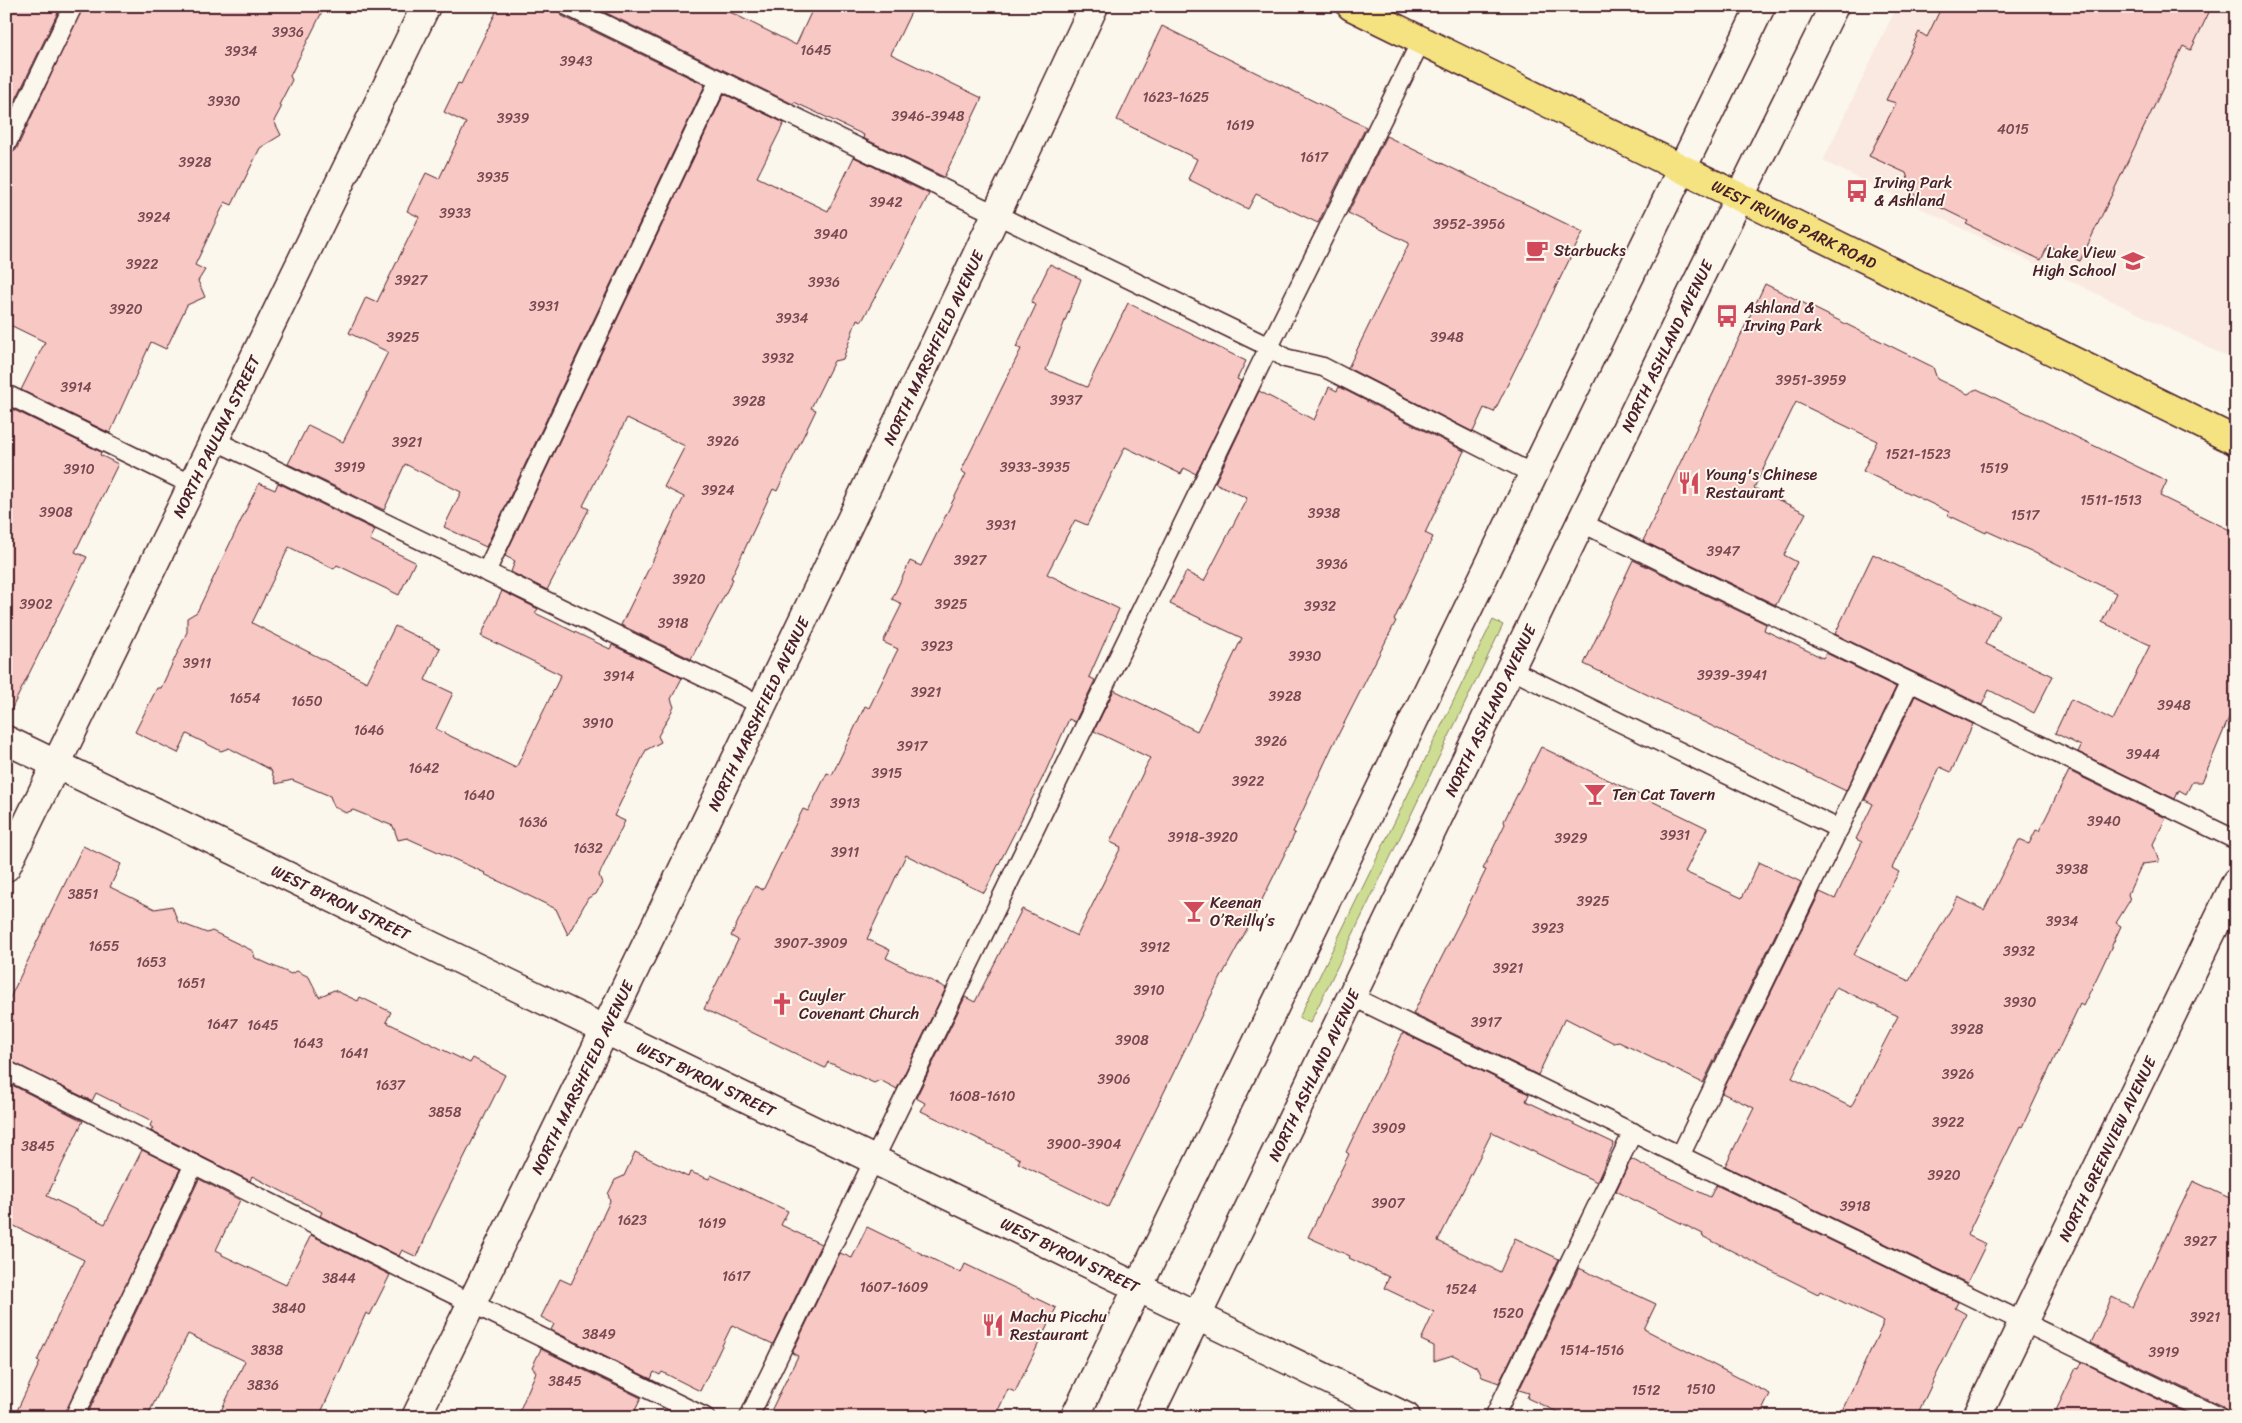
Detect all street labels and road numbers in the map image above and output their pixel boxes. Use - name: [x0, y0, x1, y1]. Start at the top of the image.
- street label: WEST IRVING PARK ROAD: [1706, 171, 1882, 278]
- street label: NORTH MARSHFIELD AVENUE: [875, 244, 993, 450]
- street label: NORTH ASHLAND AVENUE: [1613, 254, 1722, 437]
- street label: NORTH PAULINA STREET: [164, 349, 269, 523]
- street label: NORTH MARSHFIELD AVENUE: [699, 611, 818, 816]
- street label: NORTH ASHLAND AVENUE: [1436, 618, 1545, 802]
- street label: WEST BYRON STREET: [266, 856, 417, 949]
- street label: NORTH MARSHFIELD AVENUE: [523, 975, 642, 1180]
- street label: NORTH ASHLAND AVENUE: [1260, 983, 1369, 1166]
- street label: WEST BYRON STREET: [632, 1033, 782, 1126]
- street label: NORTH GREENVIEW AVENUE: [2050, 1050, 2165, 1247]
- street label: WEST BYRON STREET: [995, 1209, 1146, 1302]

